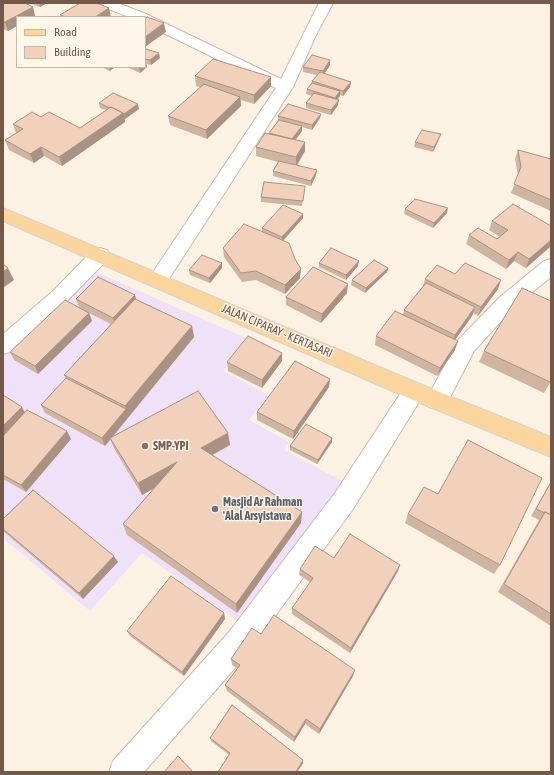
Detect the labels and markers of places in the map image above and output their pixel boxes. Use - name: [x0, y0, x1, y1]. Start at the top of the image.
- place label: SMP-YPI: [153, 439, 189, 453]
- marker: SMP-YPI: [140, 441, 150, 451]
- place label: Masjid Ar Rahman 'Alal Arsyistawa: [223, 495, 302, 523]
- marker: Masjid Ar Rahman 'Alal Arsyistawa: [210, 504, 220, 514]

